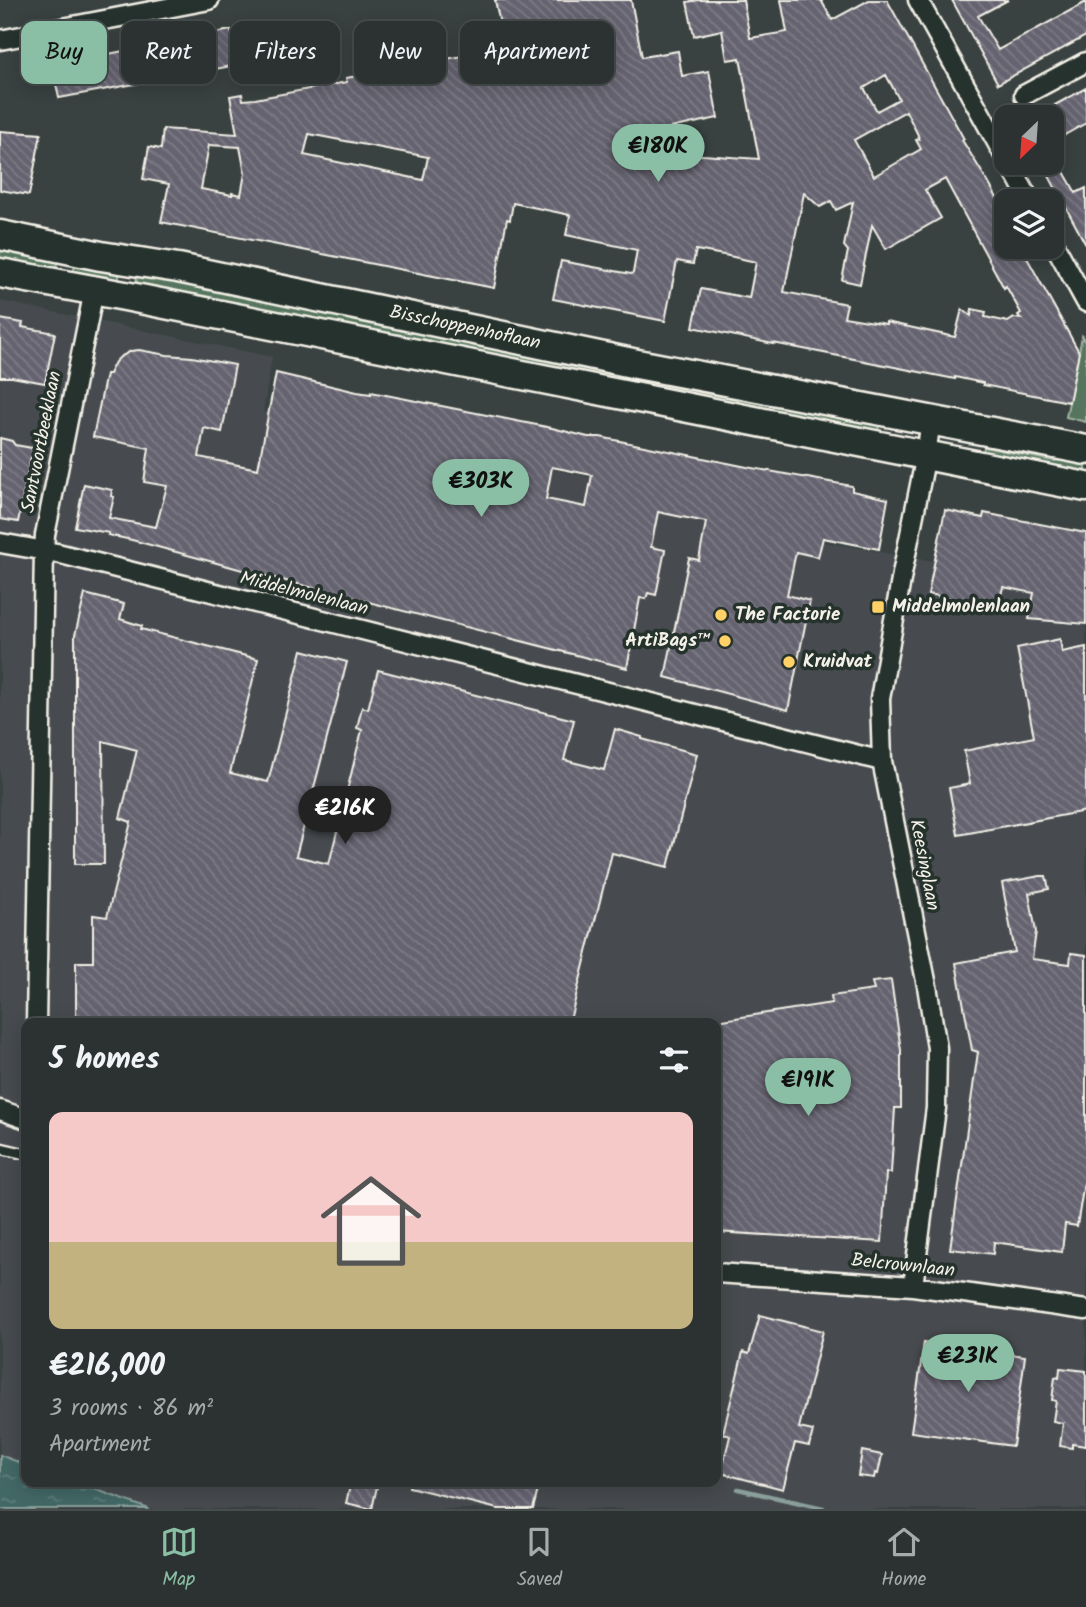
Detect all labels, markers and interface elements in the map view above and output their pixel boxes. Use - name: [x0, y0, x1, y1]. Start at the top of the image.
- chip: Buy: [21, 21, 107, 84]
- chip: Rent: [121, 21, 216, 84]
- chip: Filters: [230, 21, 340, 84]
- chip: New: [354, 21, 446, 84]
- chip: Apartment: [460, 21, 614, 84]
- north arrow: [994, 105, 1064, 175]
- map controls: [994, 105, 1064, 259]
- pin: €180K: [609, 124, 707, 184]
- text: €180K: [628, 129, 688, 165]
- button: layers: [994, 189, 1064, 259]
- street label: Bisschoppenhoflaan: [387, 297, 543, 359]
- street label: Santvoortbeeklaan: [14, 368, 70, 516]
- pin: €303K: [432, 460, 530, 519]
- text: €303K: [448, 464, 514, 500]
- street label: Middelmolenlaan: [237, 564, 371, 624]
- place label: Middelmolenlaan: [892, 592, 1030, 622]
- marker: Middelmolenlaan: [870, 599, 886, 615]
- place label: The Factorie: [735, 600, 840, 630]
- marker: The Factorie: [713, 607, 729, 623]
- place label: ArtiBags™: [625, 626, 711, 656]
- marker: ArtiBags™: [717, 633, 733, 649]
- place label: Kruidvat: [803, 647, 872, 677]
- marker: Kruidvat: [781, 654, 797, 670]
- pin: €216K: [296, 786, 394, 846]
- text: €216K: [314, 791, 376, 827]
- street label: Keesinglaan: [900, 817, 948, 913]
- text: 5 homes: [49, 1036, 160, 1084]
- icon: filters: [655, 1041, 693, 1079]
- pin: €191K: [759, 1058, 857, 1118]
- text: €191K: [781, 1063, 835, 1099]
- icon: home: [308, 1158, 434, 1284]
- street label: Belcrownlaan: [850, 1246, 956, 1286]
- pin: €231K: [919, 1334, 1017, 1394]
- text: €231K: [937, 1339, 999, 1375]
- text: €216,000: [49, 1343, 165, 1391]
- text: 3 rooms · 86 m²: [49, 1391, 213, 1427]
- text: Apartment: [49, 1427, 151, 1463]
- tab: Map: [160, 1523, 198, 1595]
- tab: Saved: [517, 1523, 562, 1595]
- tab: Home: [881, 1523, 926, 1595]

